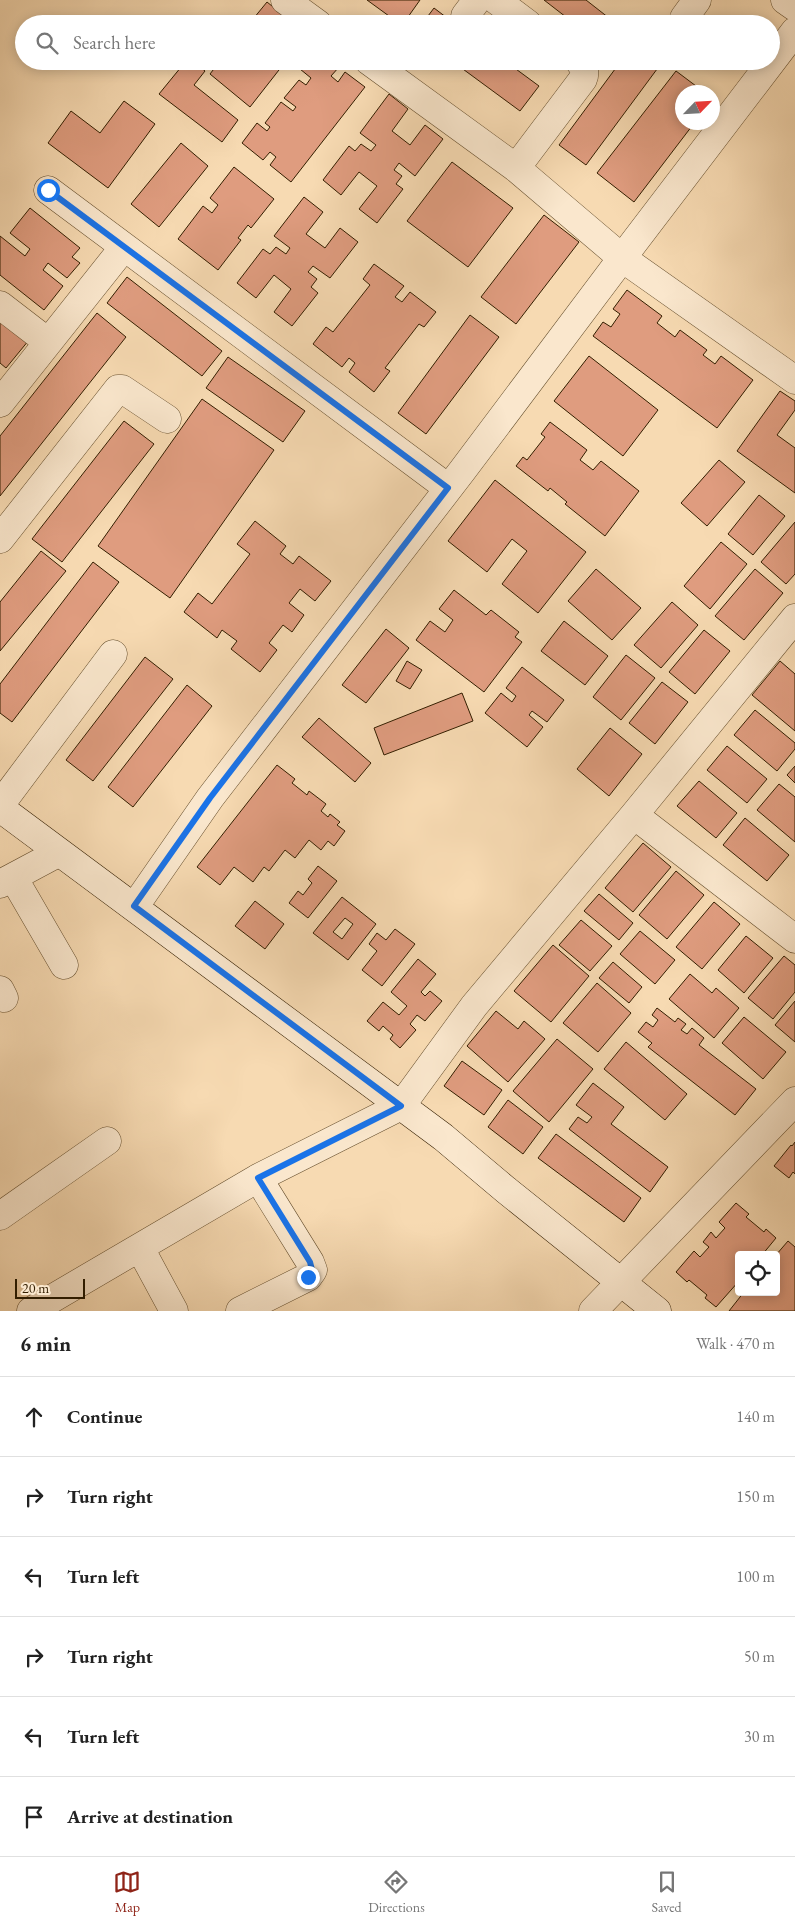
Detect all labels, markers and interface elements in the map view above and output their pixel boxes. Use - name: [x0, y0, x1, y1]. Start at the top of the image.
- search box: [15, 15, 780, 70]
- icon: search: [33, 29, 61, 57]
- text: Search here: [73, 30, 155, 55]
- north arrow: [675, 85, 720, 130]
- route start: [37, 179, 60, 202]
- map controls: [735, 1251, 780, 1296]
- button: locate: [735, 1251, 780, 1296]
- route end: [297, 1266, 320, 1289]
- scale bar: [15, 1276, 85, 1299]
- text: 20 m: [22, 1279, 49, 1297]
- text: 6 min: [20, 1330, 71, 1357]
- text: Walk · 470 m: [696, 1333, 775, 1354]
- icon: ahead: [20, 1403, 48, 1431]
- text: Continue: [67, 1404, 142, 1429]
- text: 140 m: [736, 1406, 775, 1427]
- icon: right: [20, 1483, 48, 1511]
- text: Turn right: [67, 1484, 153, 1509]
- text: 150 m: [736, 1486, 775, 1507]
- icon: left: [20, 1563, 48, 1591]
- text: Turn left: [67, 1564, 139, 1589]
- text: 100 m: [736, 1566, 775, 1587]
- icon: right: [20, 1643, 48, 1671]
- text: Turn right: [67, 1644, 153, 1669]
- text: 50 m: [744, 1646, 775, 1667]
- icon: left: [20, 1723, 48, 1751]
- text: Turn left: [67, 1724, 139, 1749]
- text: 30 m: [744, 1726, 775, 1747]
- icon: arrive: [20, 1803, 48, 1831]
- text: Arrive at destination: [67, 1804, 233, 1829]
- tab: Map: [113, 1868, 141, 1916]
- tab: Directions: [368, 1868, 425, 1916]
- tab: Saved: [652, 1868, 682, 1916]

